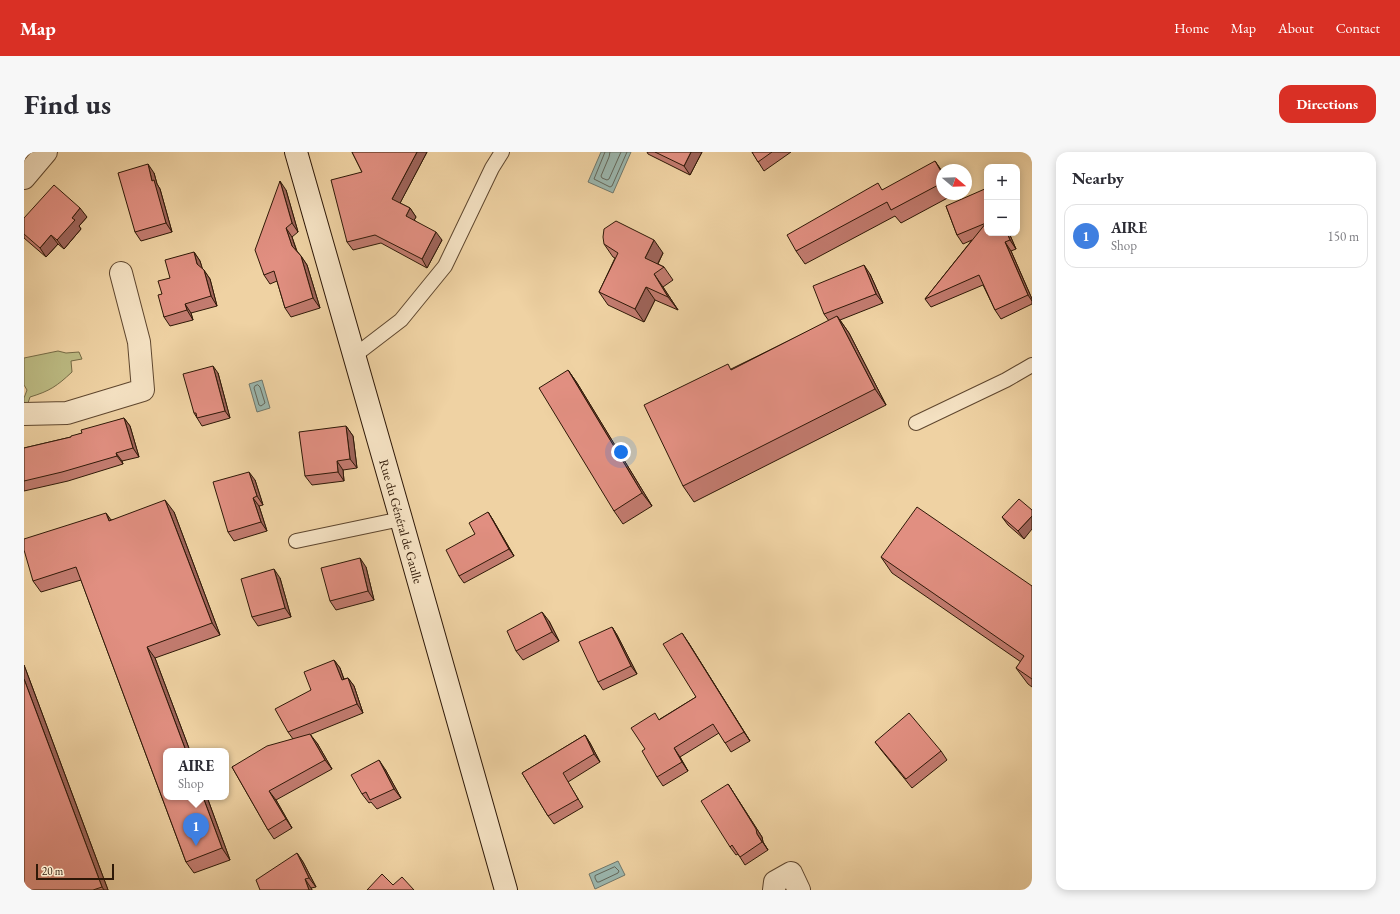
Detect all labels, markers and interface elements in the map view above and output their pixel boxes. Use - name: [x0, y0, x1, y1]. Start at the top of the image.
- text: Map: [20, 16, 56, 41]
- text: Home: [1174, 19, 1209, 37]
- text: Map: [1231, 19, 1256, 37]
- text: About: [1278, 19, 1314, 37]
- text: Contact: [1336, 19, 1380, 37]
- button: Directions: [1279, 85, 1376, 123]
- text: Find us: [24, 86, 111, 122]
- north arrow: [936, 164, 972, 200]
- map controls: [984, 164, 1020, 236]
- button: +: [984, 164, 1020, 200]
- text: Nearby: [1072, 167, 1124, 189]
- button: −: [984, 200, 1020, 236]
- text: AIRE: [1111, 218, 1147, 237]
- text: 1: [1083, 228, 1089, 245]
- text: 150 m: [1328, 228, 1359, 245]
- text: Shop: [1111, 237, 1137, 254]
- your location: [611, 442, 631, 462]
- street label: Rue du Général de Gaulle: [376, 457, 427, 585]
- popup: [163, 748, 229, 800]
- text: AIRE: [178, 756, 214, 775]
- text: Shop: [178, 775, 204, 792]
- pin: 1: [183, 813, 209, 846]
- scale bar: [36, 862, 114, 881]
- text: 20 m: [42, 864, 63, 878]

